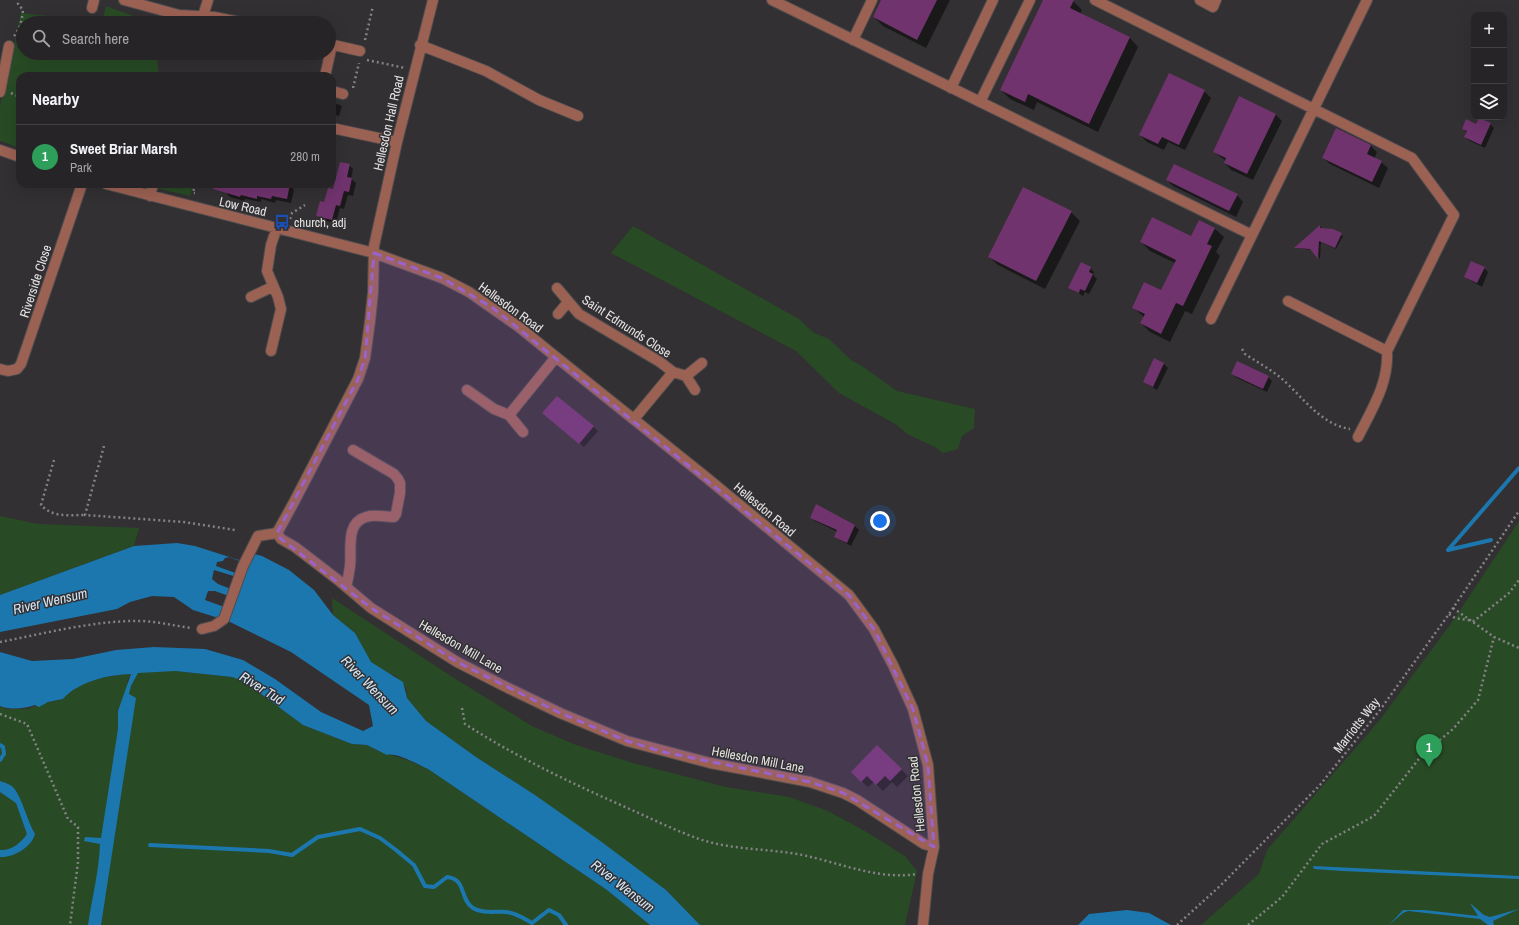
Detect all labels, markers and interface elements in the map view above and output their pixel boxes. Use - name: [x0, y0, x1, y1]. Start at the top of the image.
- map controls: [1471, 12, 1507, 120]
- button: +: [1471, 12, 1507, 48]
- search box: [16, 16, 336, 60]
- icon: search: [30, 27, 52, 49]
- text: Search here: [62, 28, 129, 49]
- button: −: [1471, 48, 1507, 84]
- street label: Hellesdon Hall Road: [369, 74, 408, 172]
- button: layers: [1471, 84, 1507, 120]
- text: Nearby: [32, 87, 79, 110]
- text: Sweet Briar Marsh: [70, 138, 177, 159]
- text: 1: [42, 148, 48, 165]
- text: 280 m: [290, 148, 320, 165]
- text: Park: [70, 159, 92, 176]
- street label: Low Road: [218, 193, 268, 220]
- bus stop icon: church, adj: [273, 213, 291, 231]
- place label: church, adj: [294, 214, 346, 231]
- street label: Riverside Close: [16, 242, 55, 320]
- street label: Hellesdon Road: [475, 278, 546, 337]
- street label: Saint Edmunds Close: [579, 291, 675, 362]
- street label: Hellesdon Road: [730, 478, 799, 540]
- your location: [870, 511, 890, 531]
- water label: River Wensum: [11, 584, 89, 618]
- street label: Hellesdon Mill Lane: [416, 616, 506, 677]
- water label: River Wensum: [337, 652, 403, 718]
- water label: River Tud: [236, 667, 288, 709]
- street label: Marriotts Way: [1329, 694, 1384, 757]
- pin: 1: [1416, 734, 1442, 767]
- street label: Hellesdon Mill Lane: [710, 742, 806, 777]
- street label: Hellesdon Road: [904, 755, 929, 833]
- water label: River Wensum: [588, 856, 658, 916]

